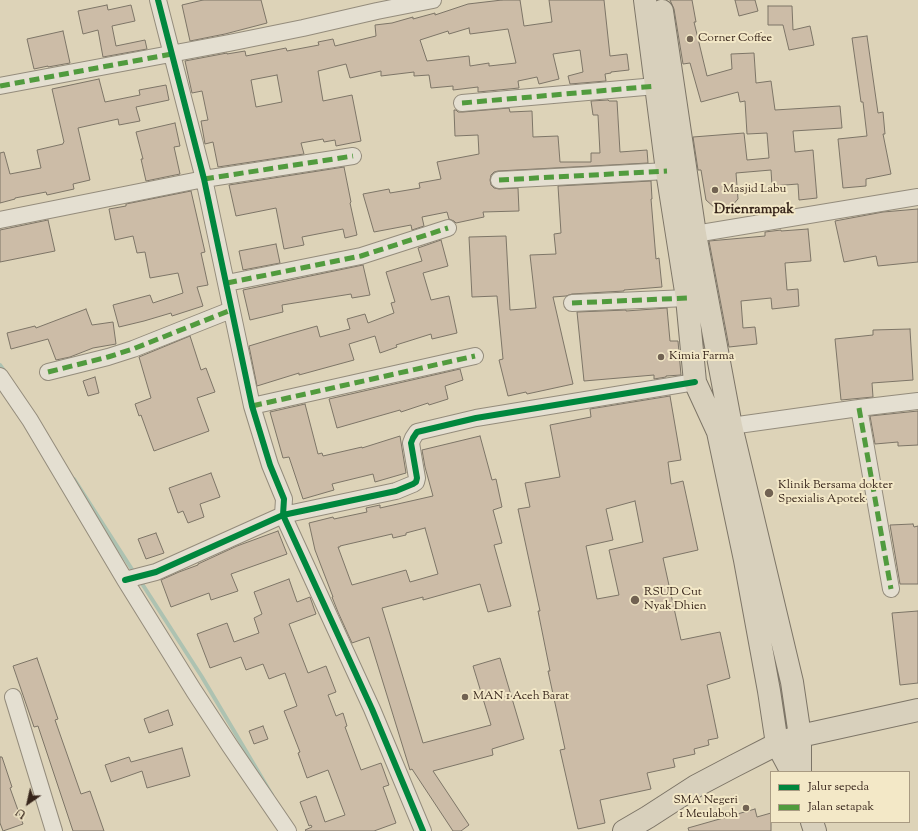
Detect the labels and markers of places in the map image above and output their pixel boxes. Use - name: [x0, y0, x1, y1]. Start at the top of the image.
- place label: Corner Coffee: [698, 32, 772, 46]
- marker: Corner Coffee: [685, 34, 695, 44]
- place label: Masjid Labu: [723, 183, 786, 197]
- marker: Masjid Labu: [710, 185, 720, 195]
- place label: Kimia Farma: [669, 350, 734, 364]
- marker: Kimia Farma: [656, 352, 666, 362]
- place label: Klinik Bersama dokter Spexialis Apotek: [778, 479, 893, 507]
- marker: Klinik Bersama dokter Spexialis Apotek: [763, 487, 775, 499]
- place label: RSUD Cut Nyak Dhien: [644, 586, 707, 614]
- marker: RSUD Cut Nyak Dhien: [629, 594, 641, 606]
- place label: MAN 1 Aceh Barat: [473, 690, 569, 704]
- marker: MAN 1 Aceh Barat: [460, 692, 470, 702]
- place label: SMA Negeri 1 Meulaboh: [673, 794, 738, 822]
- marker: SMA Negeri 1 Meulaboh: [741, 803, 751, 813]

